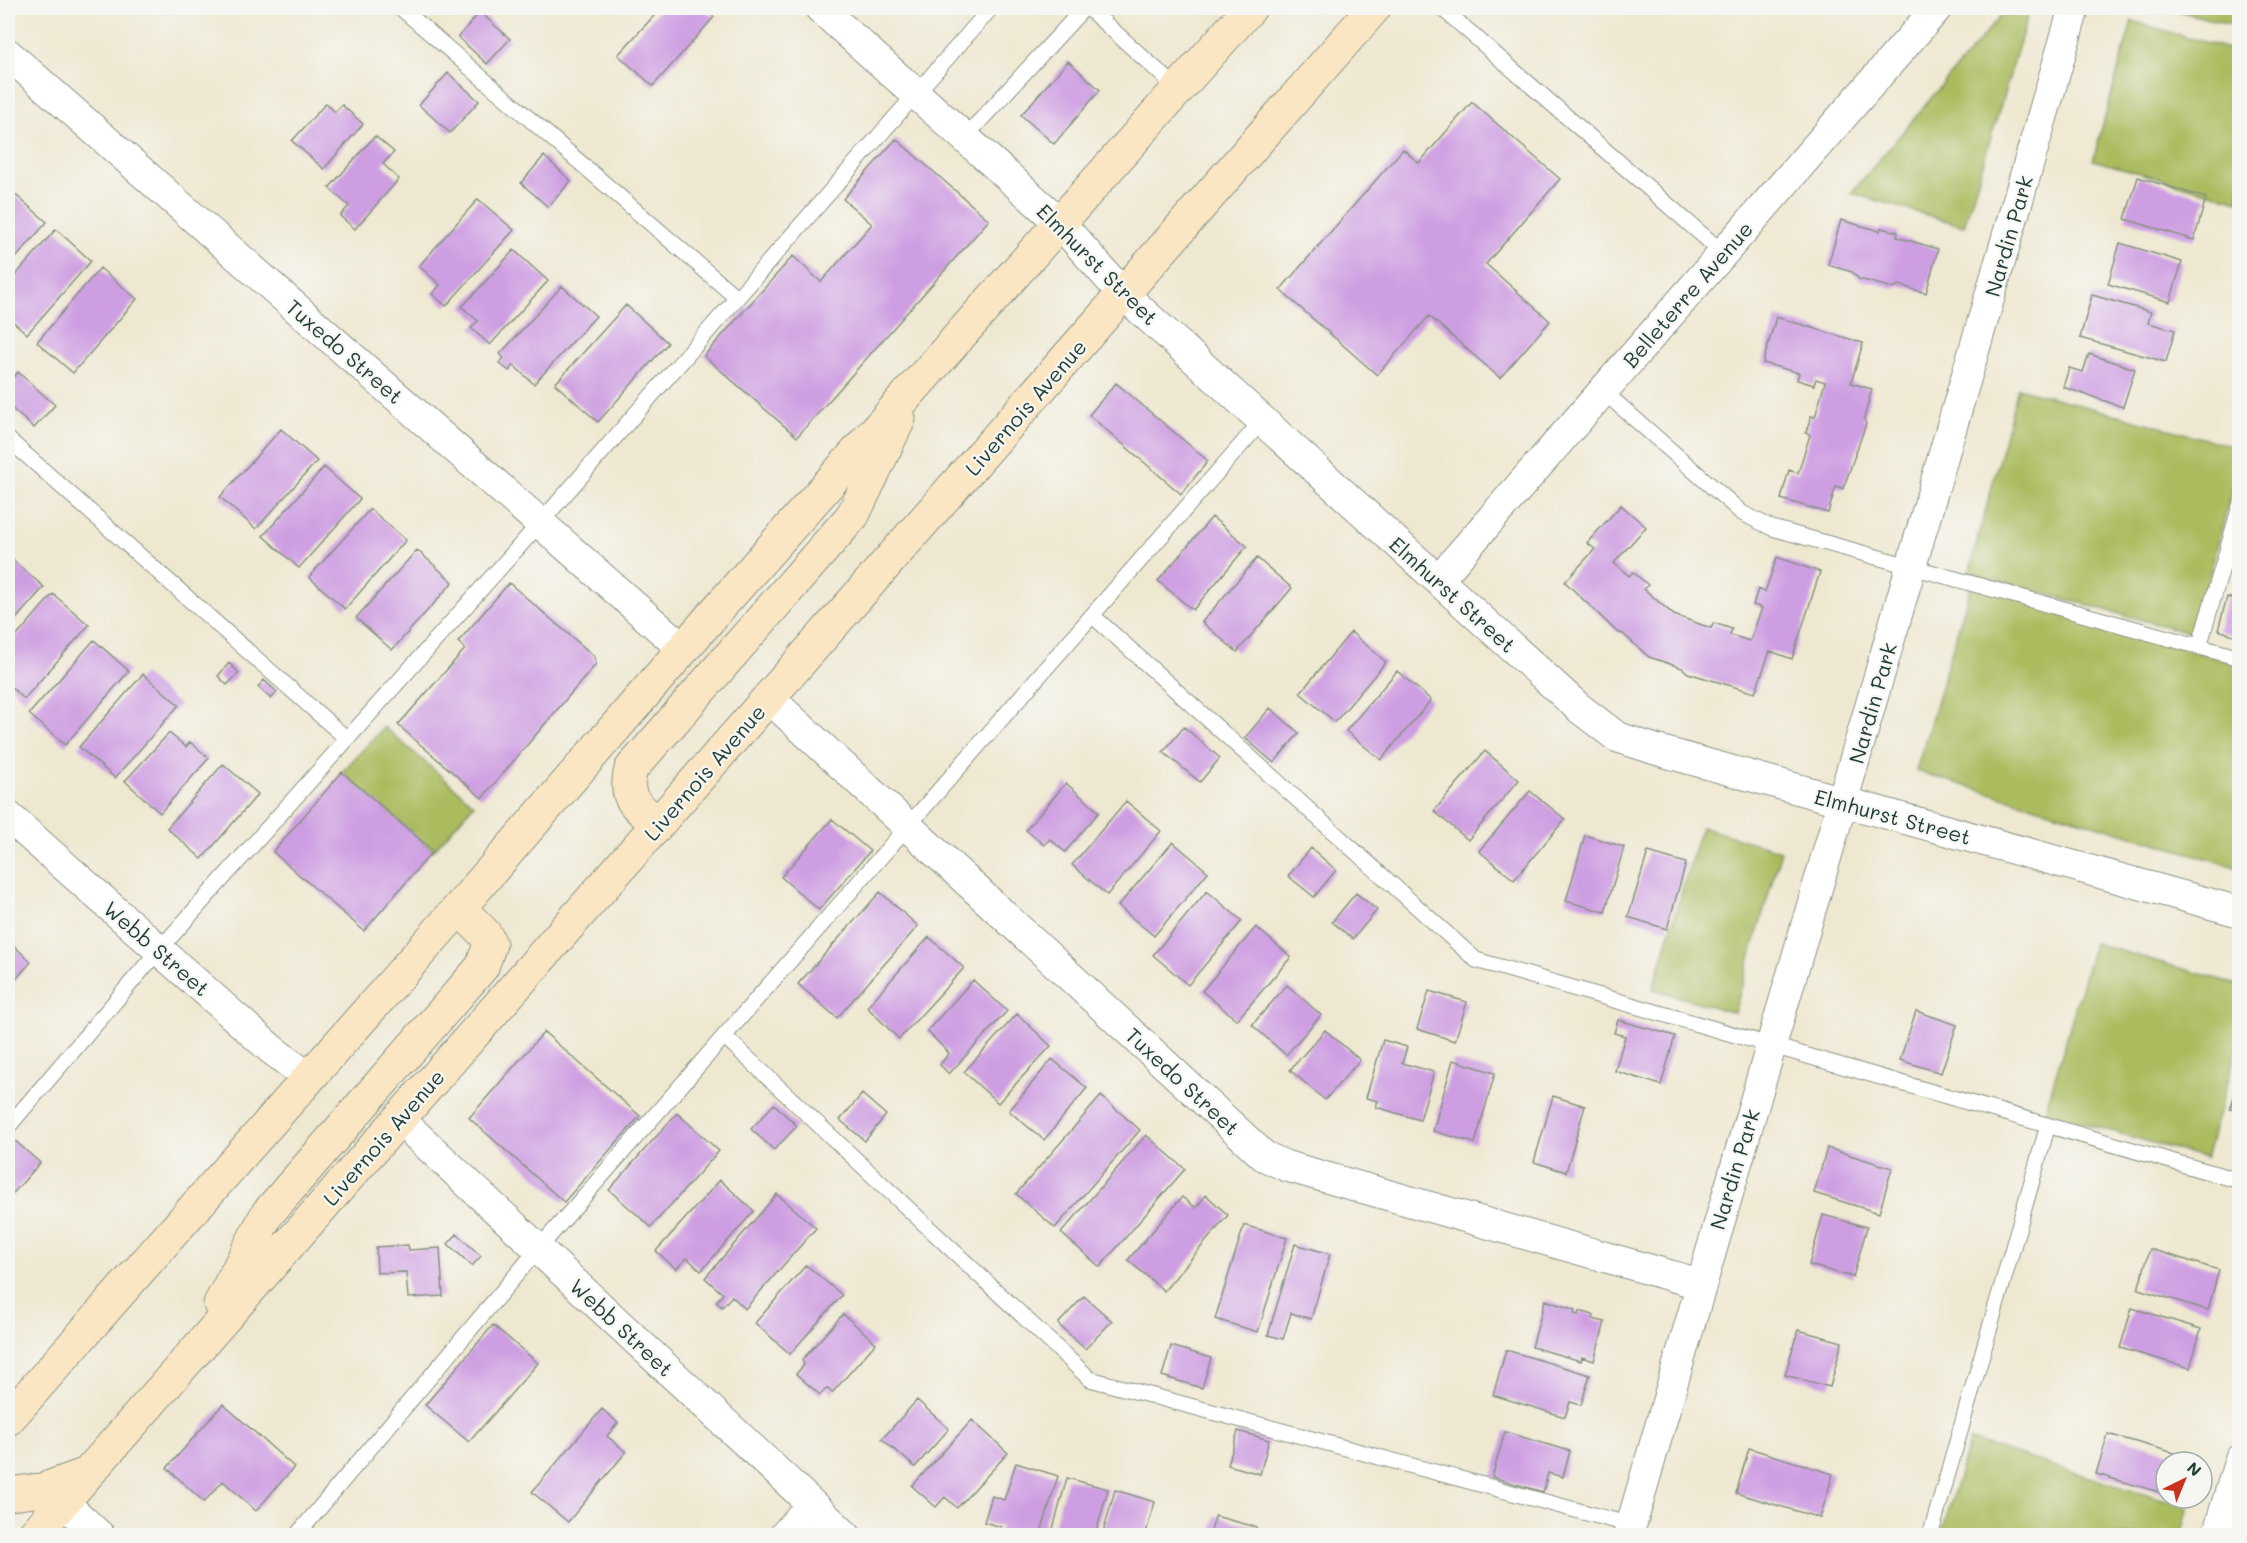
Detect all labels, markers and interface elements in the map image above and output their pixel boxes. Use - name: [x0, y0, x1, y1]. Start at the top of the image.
- street label: Nardin Park: [1978, 172, 2038, 300]
- street label: Elmhurst Street: [1032, 198, 1164, 330]
- street label: Belleterre Avenue: [1616, 215, 1758, 373]
- street label: Tuxedo Street: [281, 293, 409, 409]
- street label: Livernois Avenue: [958, 333, 1092, 481]
- street label: Elmhurst Street: [1384, 530, 1522, 658]
- street label: Nardin Park: [1842, 639, 1902, 767]
- street label: Livernois Avenue: [637, 698, 771, 846]
- street label: Elmhurst Street: [1812, 782, 1974, 850]
- street label: Webb Street: [98, 895, 216, 1001]
- street label: Tuxedo Street: [1120, 1021, 1246, 1141]
- street label: Livernois Avenue: [316, 1063, 450, 1211]
- street label: Nardin Park: [1703, 1105, 1765, 1233]
- street label: Webb Street: [565, 1272, 679, 1382]
- north arrow: [2154, 1450, 2214, 1510]
- text: N: [2183, 1457, 2206, 1480]

